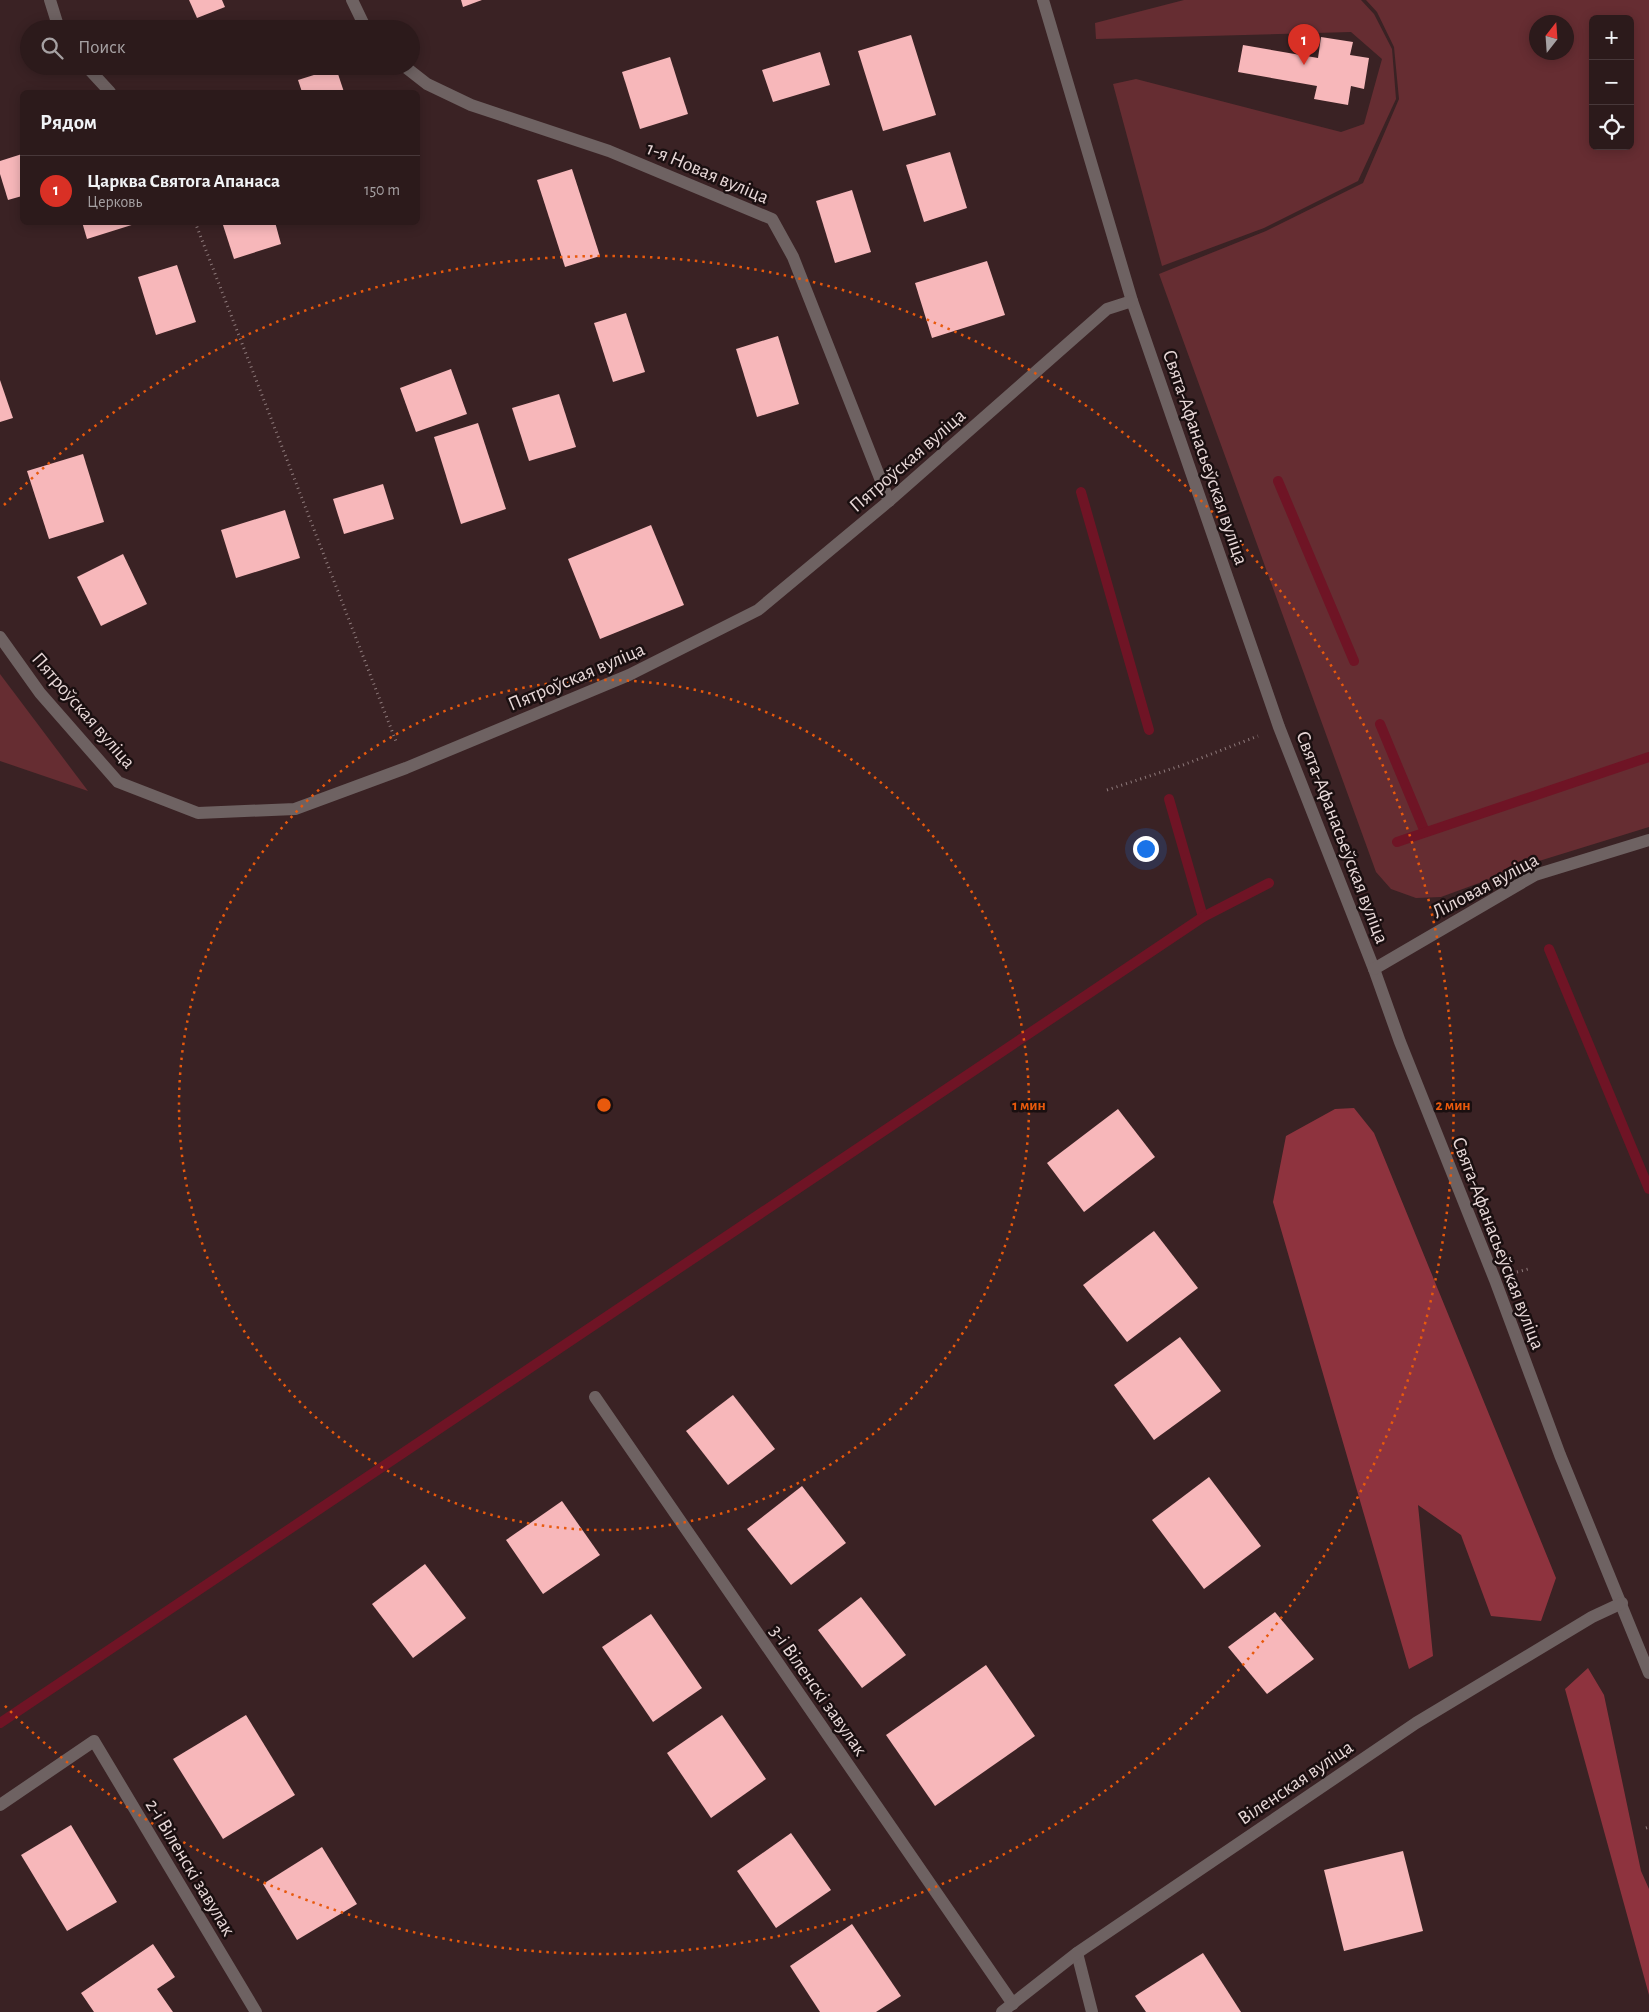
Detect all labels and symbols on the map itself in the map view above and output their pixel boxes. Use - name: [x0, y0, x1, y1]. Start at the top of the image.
- north arrow: [1529, 15, 1574, 60]
- pin: 1: [1288, 24, 1320, 65]
- street label: 1-я Новая вуліца: [644, 138, 772, 208]
- street label: Свята-Афанасьеўская вуліца: [1159, 347, 1251, 567]
- street label: Пятроўская вуліца: [846, 405, 969, 516]
- street label: Пятроўская вуліца: [505, 639, 648, 715]
- street label: Пятроўская вуліца: [28, 649, 139, 772]
- street label: Свята-Афанасьеўская вуліца: [1292, 728, 1392, 946]
- your location: [1133, 836, 1159, 862]
- street label: Ліловая вуліца: [1429, 850, 1542, 922]
- centre of rings: [595, 1096, 613, 1114]
- text: 1 мин: [1012, 1098, 1046, 1113]
- text: 2 мин: [1435, 1098, 1471, 1113]
- street label: Свята-Афанасьеўская вуліца: [1448, 1134, 1548, 1352]
- street label: 3-і Віленскі завулак: [766, 1622, 871, 1760]
- street label: Віленская вуліца: [1234, 1737, 1357, 1829]
- street label: 2-і Віленскі завулак: [142, 1796, 239, 1939]

